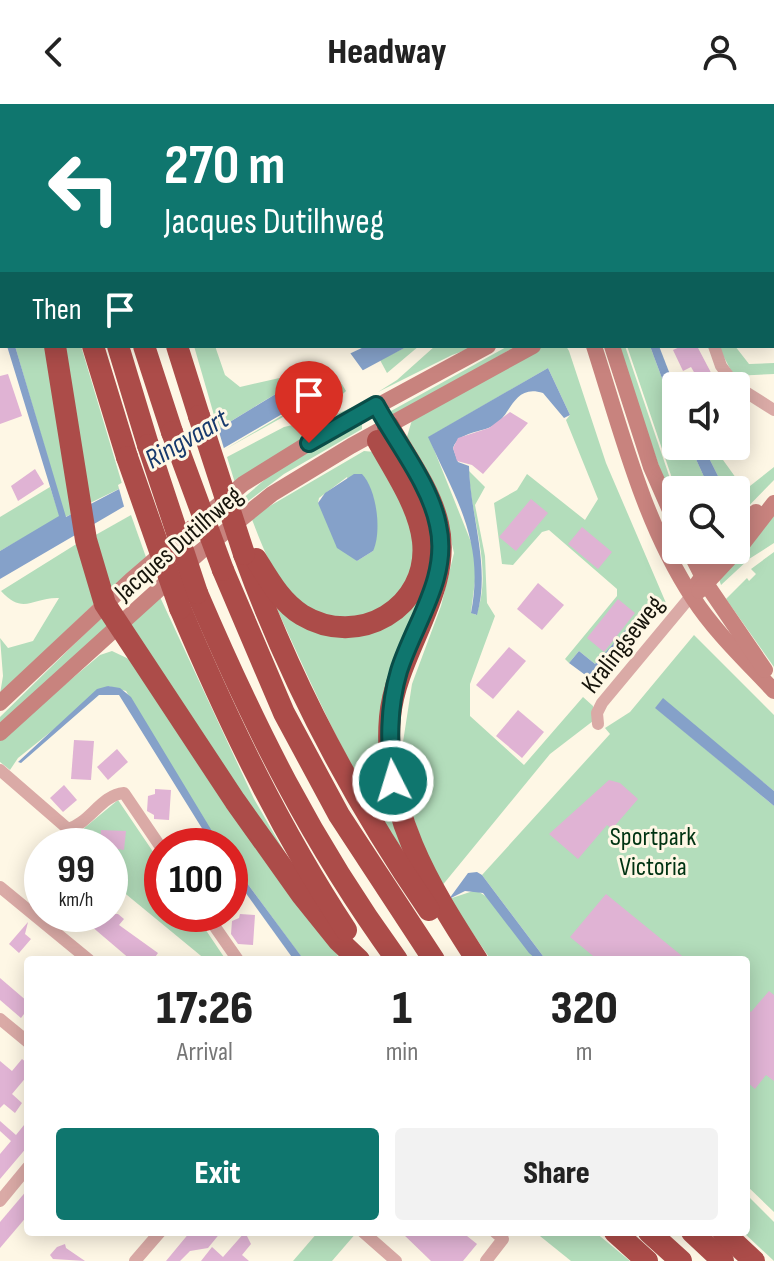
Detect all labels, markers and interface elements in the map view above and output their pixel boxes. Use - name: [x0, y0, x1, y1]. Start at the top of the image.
- icon: back: [32, 30, 76, 74]
- icon: person: [698, 30, 742, 74]
- text: Headway: [328, 31, 446, 74]
- text: 270 m: [164, 133, 285, 200]
- icon: left: [32, 136, 136, 240]
- text: Jacques Dutilhweg: [164, 201, 384, 244]
- icon: arrive: [98, 288, 142, 332]
- text: Then: [32, 292, 82, 328]
- pin: [275, 361, 343, 443]
- map controls: [662, 372, 750, 564]
- button: sound: [662, 372, 750, 460]
- icon: arrive: [287, 373, 331, 417]
- water label: Ringvaart: [139, 402, 235, 476]
- button: search: [662, 476, 750, 564]
- street label: Jacques Dutilhweg: [108, 480, 249, 609]
- street label: Kralingseweg: [575, 590, 671, 700]
- position arrow: [351, 739, 435, 823]
- park label: Sportpark Victoria: [610, 822, 696, 883]
- speed limit sign: 100: [144, 828, 248, 932]
- text: 99: [57, 846, 95, 894]
- text: km/h: [59, 888, 93, 912]
- text: 17:26: [156, 980, 253, 1037]
- text: 1: [392, 980, 412, 1037]
- text: 320: [551, 980, 618, 1037]
- text: Arrival: [177, 1037, 233, 1068]
- text: min: [386, 1037, 418, 1068]
- text: m: [576, 1037, 593, 1068]
- button: Exit: [56, 1128, 379, 1220]
- button: Share: [395, 1128, 718, 1220]

